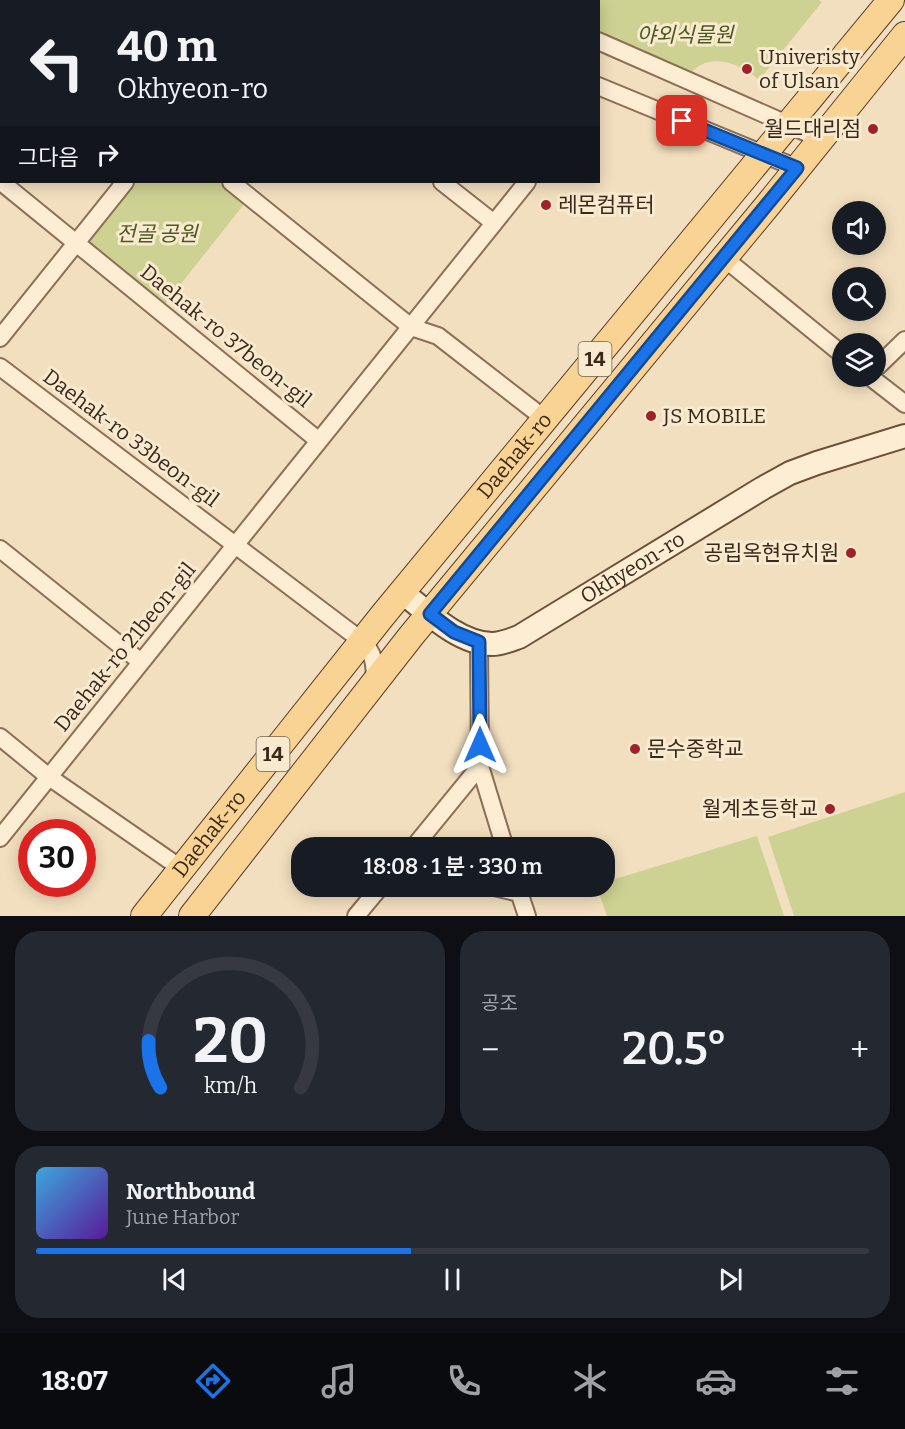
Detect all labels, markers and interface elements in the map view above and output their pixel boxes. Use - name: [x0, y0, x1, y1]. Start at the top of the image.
- text: 40 m: [117, 22, 217, 72]
- park label: 야외식물원: [637, 22, 735, 48]
- icon: left: [18, 24, 96, 102]
- place label: Univeristy of Ulsan: [759, 44, 861, 94]
- marker: Univeristy of Ulsan: [740, 62, 754, 76]
- text: Okhyeon-ro: [117, 73, 268, 105]
- pin: [656, 95, 707, 146]
- icon: arrive: [665, 104, 698, 137]
- place label: 월드대리점: [764, 116, 861, 142]
- marker: 월드대리점: [866, 122, 880, 136]
- icon: right: [91, 138, 124, 171]
- text: 그다음: [18, 144, 79, 171]
- place label: 레몬컴퓨터: [558, 192, 655, 218]
- marker: 레몬컴퓨터: [539, 198, 553, 212]
- map controls: [832, 201, 886, 387]
- button: sound: [832, 201, 886, 255]
- park label: 전골 공원: [116, 221, 199, 247]
- street label: Daehak-ro 37beon-gil: [135, 259, 317, 413]
- button: search: [832, 267, 886, 321]
- button: layers: [832, 333, 886, 387]
- road number: 14: [578, 342, 612, 376]
- street label: Daehak-ro 33beon-gil: [38, 363, 224, 513]
- place label: JS MOBILE: [662, 403, 766, 429]
- street label: Daehak-ro: [472, 407, 558, 504]
- marker: JS MOBILE: [644, 409, 658, 423]
- street label: Okhyeon-ro: [576, 526, 690, 609]
- place label: 공립옥현유치원: [704, 540, 839, 566]
- marker: 공립옥현유치원: [844, 546, 858, 560]
- street label: Daehak-ro 21beon-gil: [49, 557, 201, 737]
- position arrow: [448, 713, 512, 777]
- place label: 문수중학교: [647, 736, 744, 762]
- road number: 14: [256, 737, 290, 771]
- marker: 문수중학교: [628, 742, 642, 756]
- street label: Daehak-ro: [167, 785, 252, 882]
- place label: 월계초등학교: [702, 796, 818, 822]
- marker: 월계초등학교: [823, 802, 837, 816]
- speed limit sign: 30: [18, 819, 96, 897]
- text: 18:08 · 1 분 · 330 m: [364, 853, 542, 880]
- text: 공조: [481, 991, 518, 1015]
- text: 20: [193, 1004, 267, 1079]
- text: 20.5°: [622, 1022, 727, 1076]
- text: −: [481, 1030, 499, 1070]
- text: +: [850, 1030, 869, 1070]
- text: km/h: [203, 1073, 257, 1099]
- text: Northbound: [126, 1178, 255, 1205]
- text: June Harbor: [126, 1205, 239, 1229]
- icon: previous: [158, 1263, 191, 1296]
- icon: pause: [436, 1263, 469, 1296]
- icon: next: [714, 1263, 747, 1296]
- icon: directions: [192, 1360, 234, 1402]
- icon: music: [318, 1360, 360, 1402]
- icon: phone: [443, 1360, 485, 1402]
- icon: climate: [569, 1360, 611, 1402]
- icon: car: [695, 1360, 737, 1402]
- icon: filters: [821, 1360, 863, 1402]
- text: 18:07: [42, 1365, 108, 1397]

